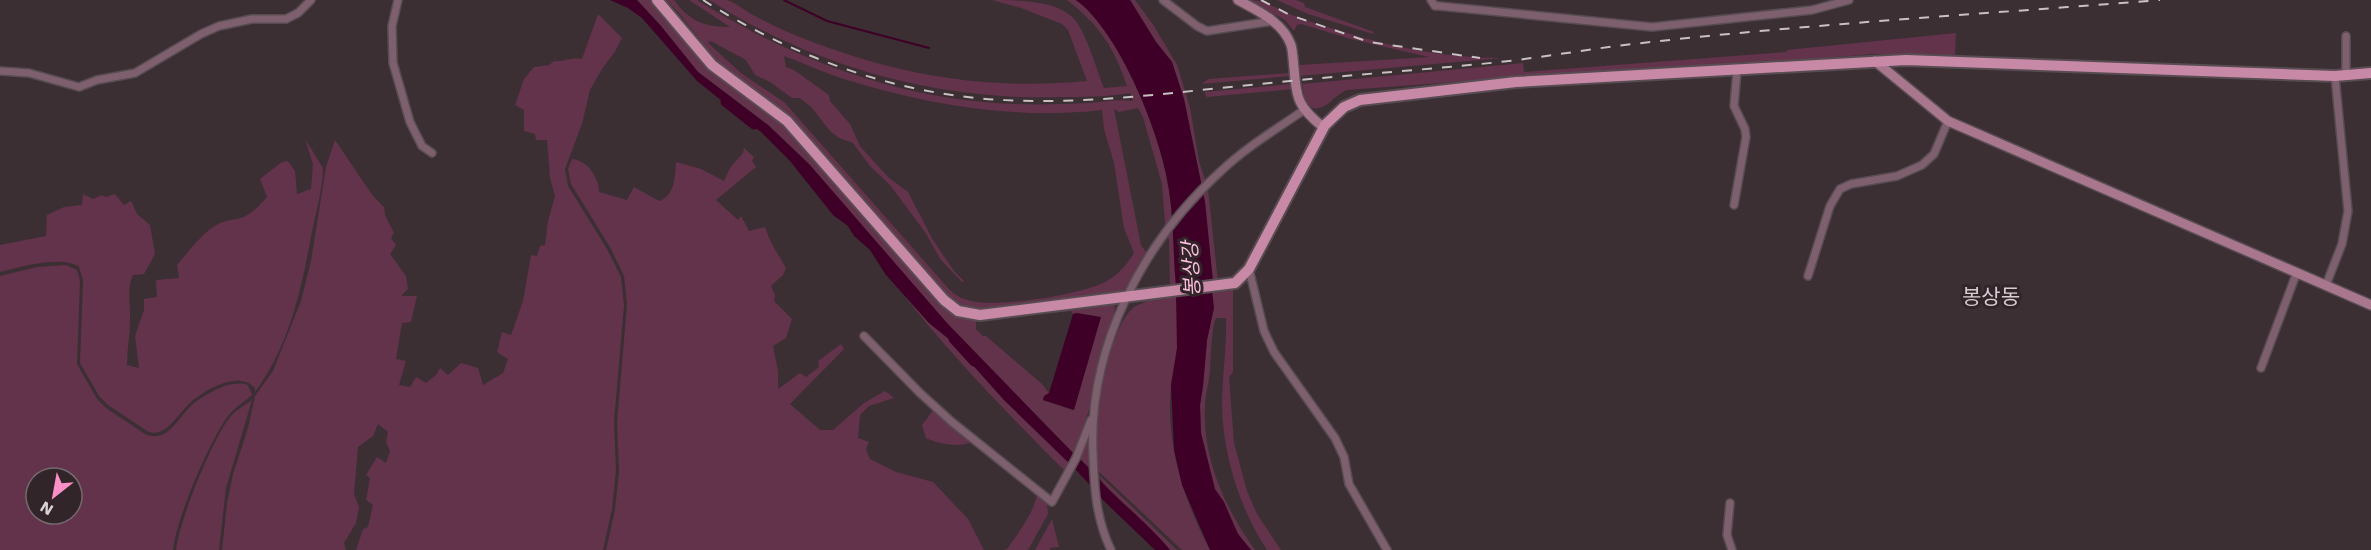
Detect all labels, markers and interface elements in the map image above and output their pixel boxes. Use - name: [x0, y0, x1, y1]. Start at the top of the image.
- water label: 봉상강: [1177, 238, 1204, 297]
- district label: 봉상동: [1962, 284, 2020, 309]
- north arrow: [24, 466, 84, 526]
- text: N: [37, 497, 57, 520]

